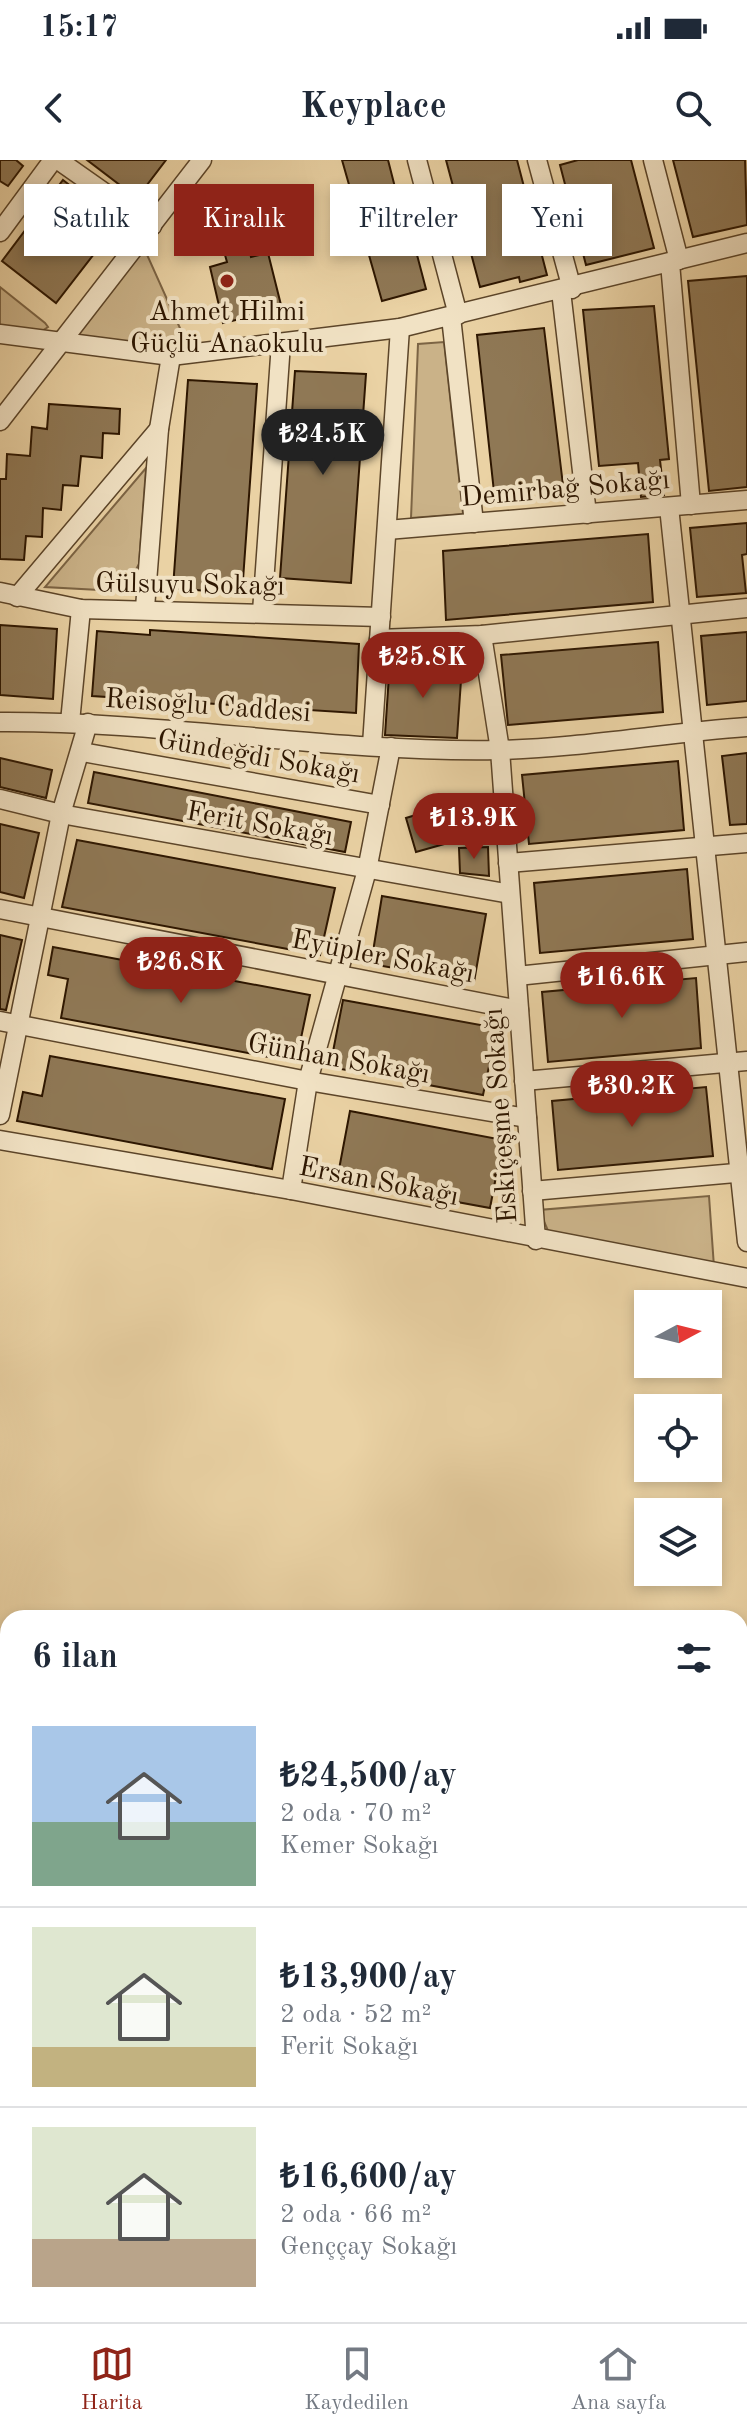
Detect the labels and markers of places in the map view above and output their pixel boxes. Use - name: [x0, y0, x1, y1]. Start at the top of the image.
- marker: Ahmet Hilmi Güçlü Anaokulu: [218, 272, 236, 290]
- place label: Ahmet Hilmi Güçlü Anaokulu: [130, 299, 324, 359]
- pin: ₺24.5K: [258, 409, 388, 477]
- pin: ₺25.8K: [358, 632, 488, 700]
- pin: ₺13.9K: [409, 793, 539, 861]
- pin: ₺26.8K: [116, 937, 246, 1005]
- pin: ₺16.6K: [557, 952, 687, 1020]
- pin: ₺30.2K: [567, 1061, 697, 1129]

